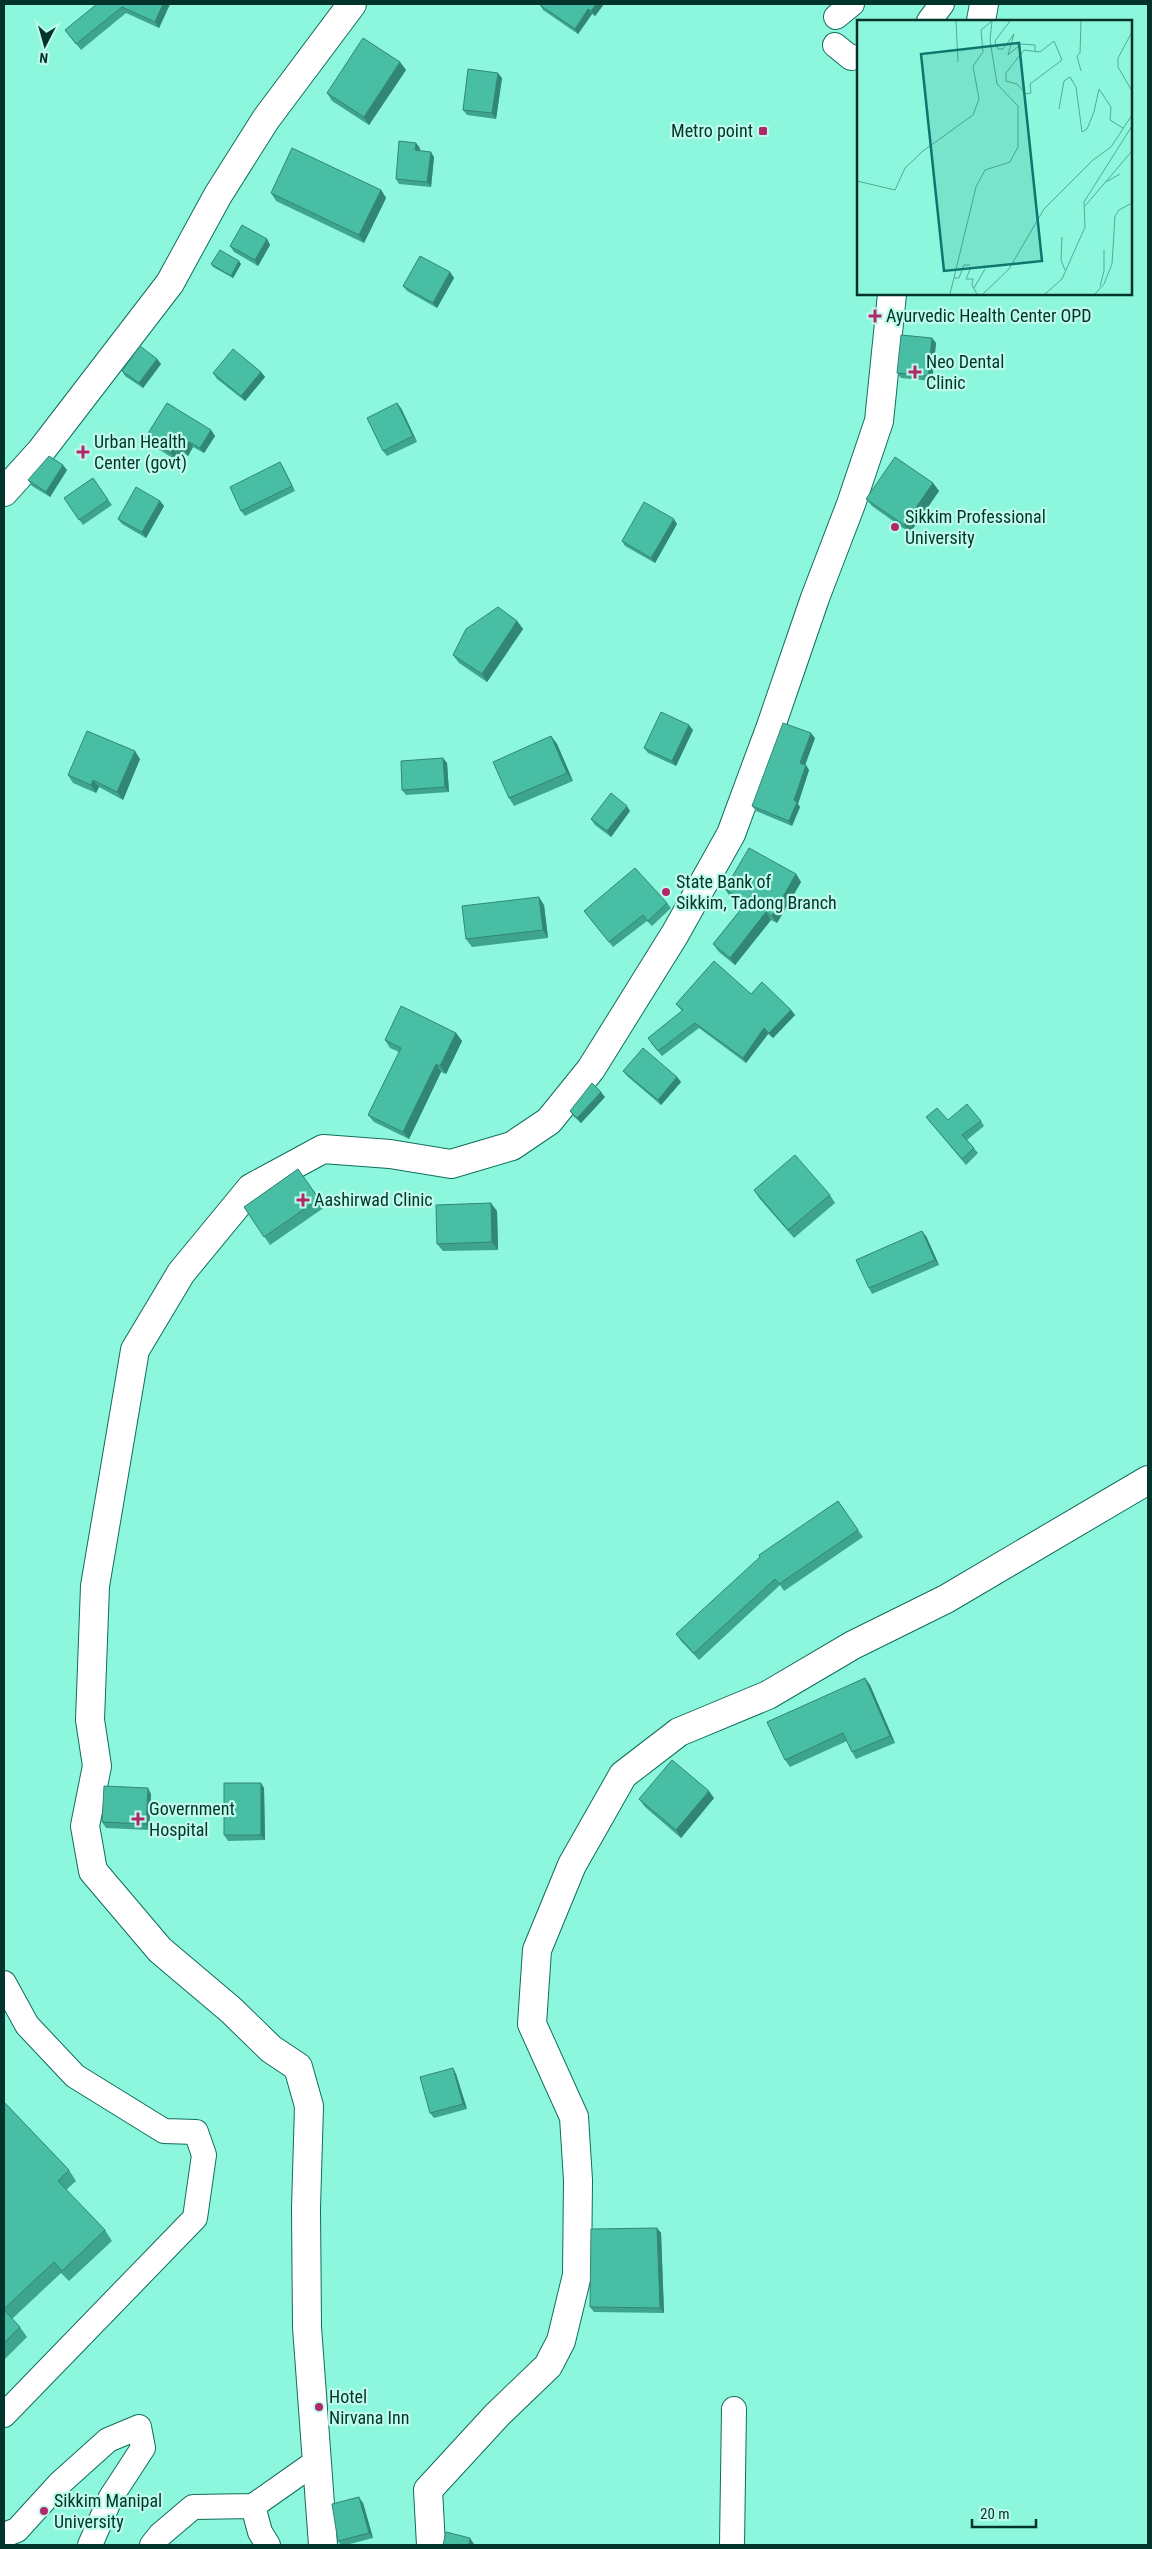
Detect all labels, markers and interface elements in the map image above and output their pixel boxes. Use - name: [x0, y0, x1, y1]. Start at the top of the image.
- north arrow: [20, 20, 70, 70]
- inset map: [857, 20, 1132, 295]
- text: N: [39, 50, 49, 66]
- place label: Metro point: [671, 120, 753, 141]
- marker: Metro point: [757, 125, 769, 137]
- place label: Ayurvedic Health Center OPD: [886, 305, 1092, 326]
- marker: Ayurvedic Health Center OPD: [868, 309, 882, 323]
- place label: Neo Dental Clinic: [926, 351, 1004, 393]
- marker: Neo Dental Clinic: [908, 365, 922, 379]
- place label: Urban Health Center (govt): [94, 431, 187, 474]
- marker: Urban Health Center (govt): [76, 445, 90, 459]
- place label: Sikkim Professional University: [905, 506, 1046, 548]
- marker: Sikkim Professional University: [889, 521, 901, 533]
- place label: State Bank of Sikkim, Tadong Branch: [676, 871, 837, 913]
- marker: State Bank of Sikkim, Tadong Branch: [660, 886, 672, 898]
- place label: Aashirwad Clinic: [314, 1189, 433, 1210]
- marker: Aashirwad Clinic: [296, 1193, 310, 1207]
- place label: Government Hospital: [149, 1798, 235, 1840]
- marker: Government Hospital: [131, 1812, 145, 1826]
- place label: Hotel Nirvana Inn: [329, 2386, 410, 2428]
- marker: Hotel Nirvana Inn: [313, 2401, 325, 2413]
- place label: Sikkim Manipal University: [54, 2490, 162, 2532]
- scale bar: [972, 2496, 1036, 2528]
- marker: Sikkim Manipal University: [38, 2505, 50, 2517]
- text: 20 m: [980, 2505, 1010, 2523]

